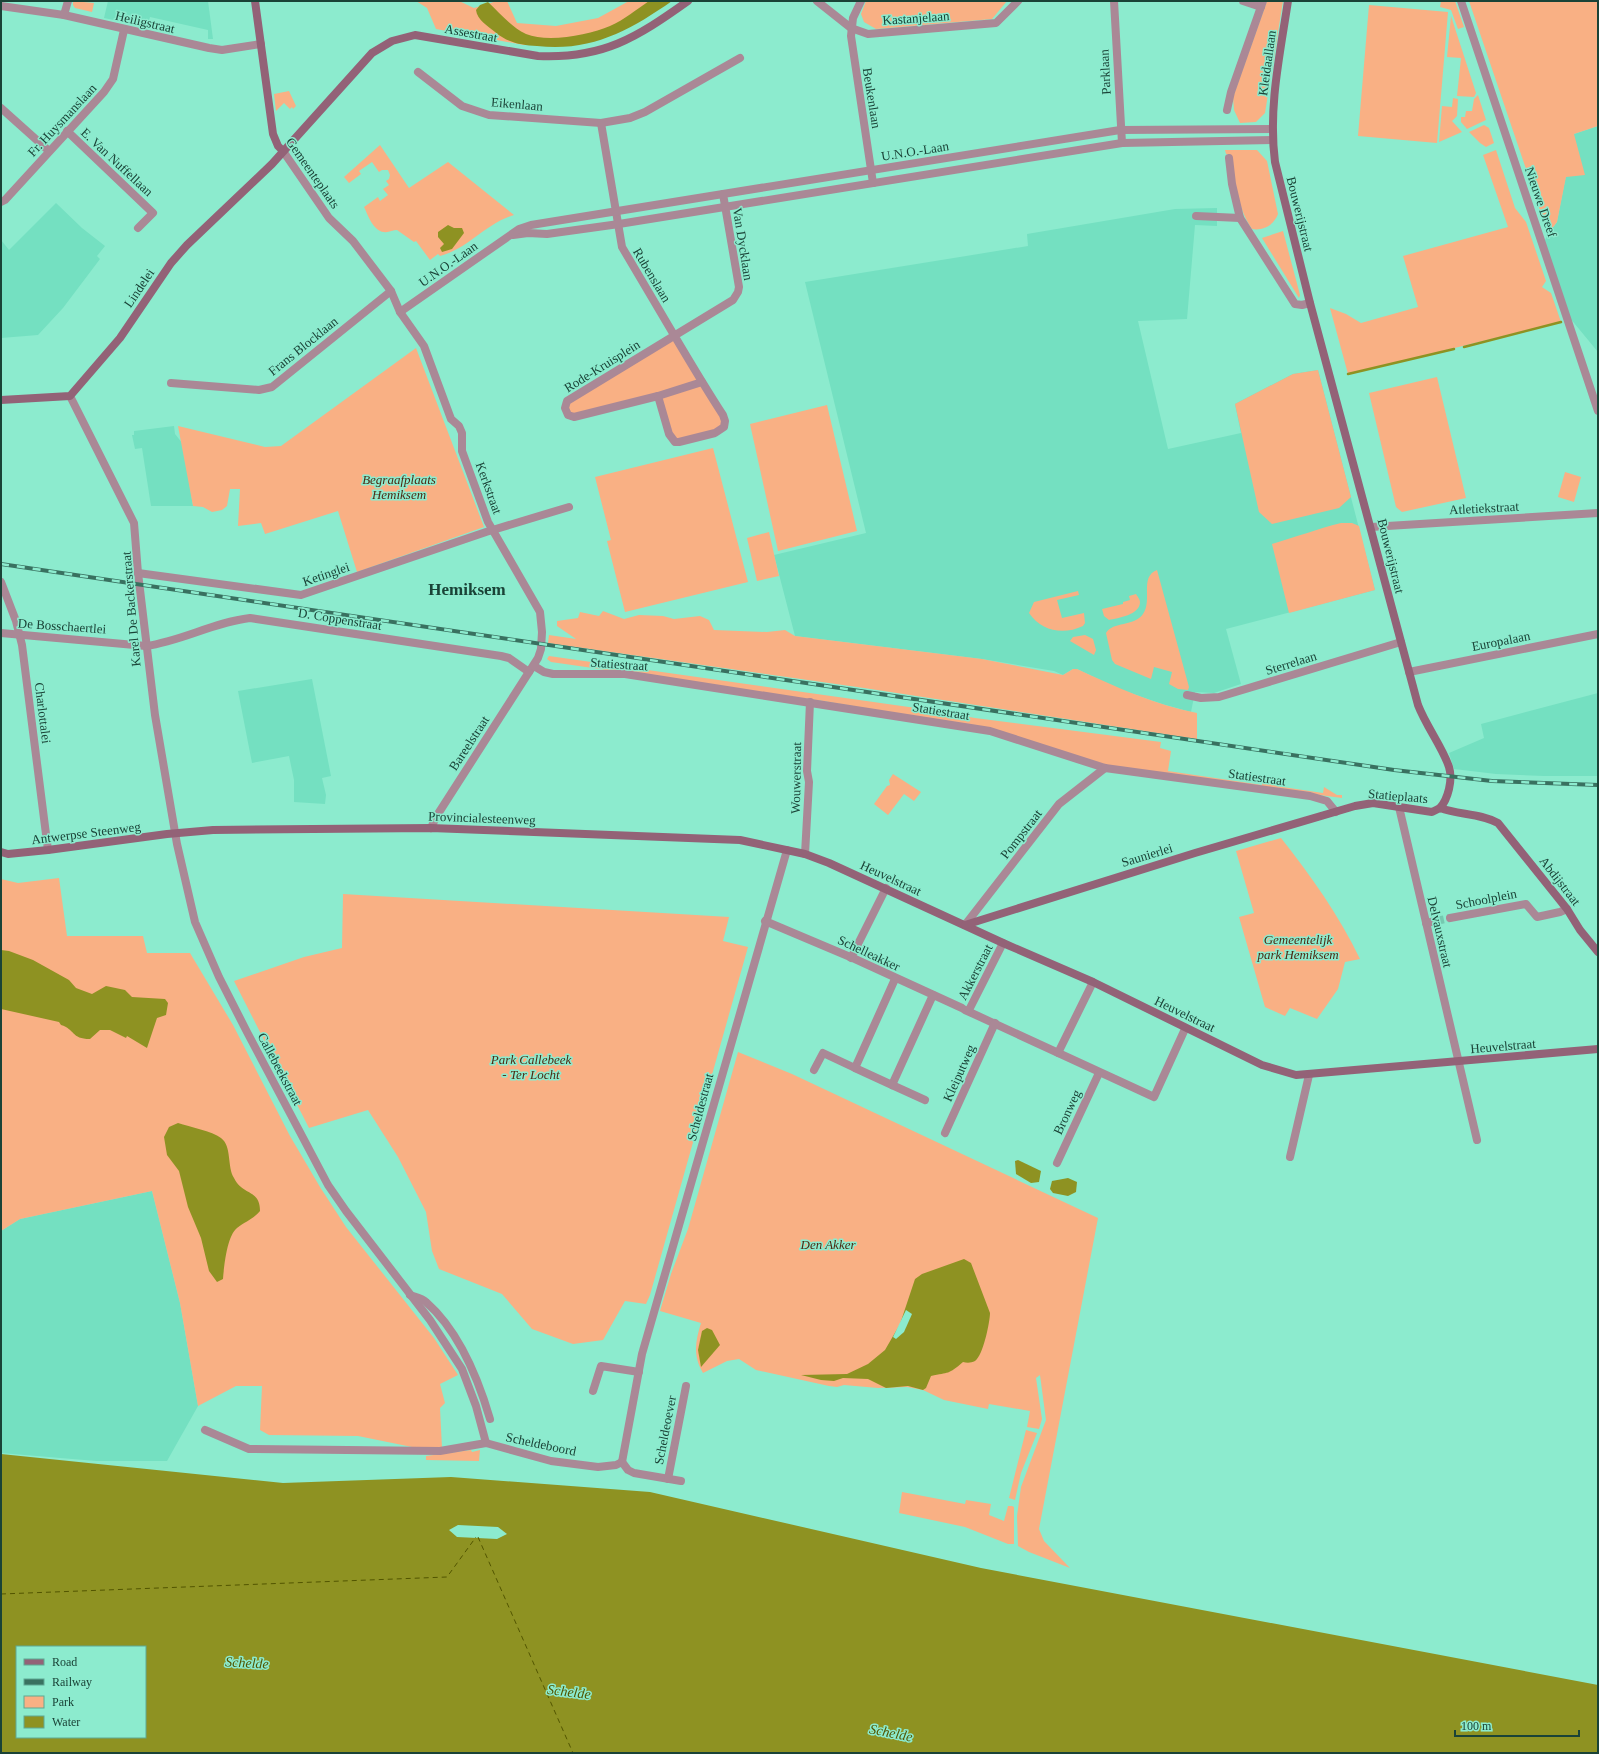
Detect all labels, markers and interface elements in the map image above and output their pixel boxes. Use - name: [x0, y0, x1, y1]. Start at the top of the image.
- street label: Heiligstraat: [114, 8, 177, 36]
- street label: Kastanjelaan: [882, 8, 951, 28]
- street label: Assestraat: [443, 21, 499, 45]
- street label: Kleidaallaan: [1255, 29, 1279, 97]
- street label: Parklaan: [1096, 48, 1114, 95]
- street label: Beukenlaan: [860, 67, 884, 130]
- street label: Fr. Huysmanslaan: [24, 80, 100, 159]
- street label: Eikenlaan: [490, 94, 544, 114]
- street label: E. Van Nuffellaan: [78, 125, 156, 200]
- street label: Gemeenteplaats: [283, 135, 343, 211]
- street label: U.N.O.-Laan: [880, 138, 950, 164]
- street label: Nieuwe Dreef: [1522, 165, 1560, 240]
- street label: Bouwerijstraat: [1283, 175, 1317, 253]
- street label: Van Dycklaan: [730, 207, 756, 282]
- street label: U.N.O.-Laan: [416, 238, 481, 290]
- street label: Rubenslaan: [630, 245, 674, 305]
- street label: Lindelei: [121, 266, 158, 310]
- street label: Frans Blocklaan: [265, 313, 341, 379]
- street label: Rode-Kruisplein: [561, 336, 643, 395]
- street label: Kerkstraat: [473, 460, 505, 516]
- park label: Begraafplaats Hemiksem: [362, 472, 436, 502]
- street label: Atletiekstraat: [1449, 499, 1520, 517]
- street label: Bouwerijstraat: [1374, 517, 1408, 595]
- street label: Karel De Backerstraat: [118, 550, 144, 667]
- street label: Ketinglei: [301, 559, 352, 589]
- district label: Hemiksem: [428, 580, 506, 599]
- street label: D. Coppenstraat: [297, 605, 383, 633]
- street label: De Bosschaertlei: [17, 615, 107, 637]
- street label: Europalaan: [1471, 628, 1532, 654]
- street label: Sterrelaan: [1264, 648, 1319, 678]
- street label: Statiestraat: [590, 655, 649, 674]
- street label: Charlottalei: [32, 682, 54, 745]
- street label: Statiestraat: [911, 699, 971, 723]
- street label: Bareelstraat: [446, 713, 492, 773]
- street label: Wouwerstraat: [788, 742, 804, 814]
- street label: Statiestraat: [1227, 766, 1287, 788]
- street label: Statieplaats: [1367, 786, 1429, 806]
- street label: Pompstraat: [997, 806, 1045, 862]
- street label: Provincialesteenweg: [428, 809, 537, 827]
- street label: Antwerpse Steenweg: [30, 819, 142, 847]
- street label: Saunierlei: [1120, 840, 1175, 870]
- street label: Abdijstraat: [1536, 854, 1584, 909]
- street label: Heuvelstraat: [858, 857, 924, 899]
- street label: Schoolplein: [1454, 886, 1518, 912]
- street label: Delvauxstraat: [1425, 895, 1456, 969]
- street label: Schelleakker: [835, 932, 903, 974]
- park label: Gemeentelijk park Hemiksem: [1256, 932, 1339, 962]
- street label: Akkerstraat: [955, 941, 996, 1002]
- street label: Heuvelstraat: [1152, 993, 1218, 1035]
- street label: Callebeekstraat: [255, 1030, 306, 1108]
- street label: Heuvelstraat: [1470, 1036, 1537, 1056]
- street label: Kleiputweg: [940, 1042, 978, 1104]
- park label: Park Callebeek - Ter Locht: [490, 1052, 571, 1082]
- street label: Scheldestraat: [684, 1071, 716, 1142]
- street label: Bronweg: [1050, 1087, 1084, 1137]
- park label: Den Akker: [800, 1237, 856, 1252]
- street label: Scheldeoever: [651, 1394, 679, 1466]
- street label: Scheldeboord: [504, 1429, 578, 1459]
- legend: [16, 1646, 146, 1738]
- water label: Schelde: [225, 1654, 269, 1672]
- text: Road: [52, 1655, 77, 1669]
- text: Railway: [52, 1675, 92, 1689]
- water label: Schelde: [546, 1682, 592, 1702]
- text: Park: [52, 1695, 74, 1709]
- scale bar: [1455, 1712, 1579, 1738]
- text: Water: [52, 1715, 80, 1729]
- text: 100 m: [1461, 1719, 1492, 1733]
- water label: Schelde: [868, 1721, 914, 1745]

